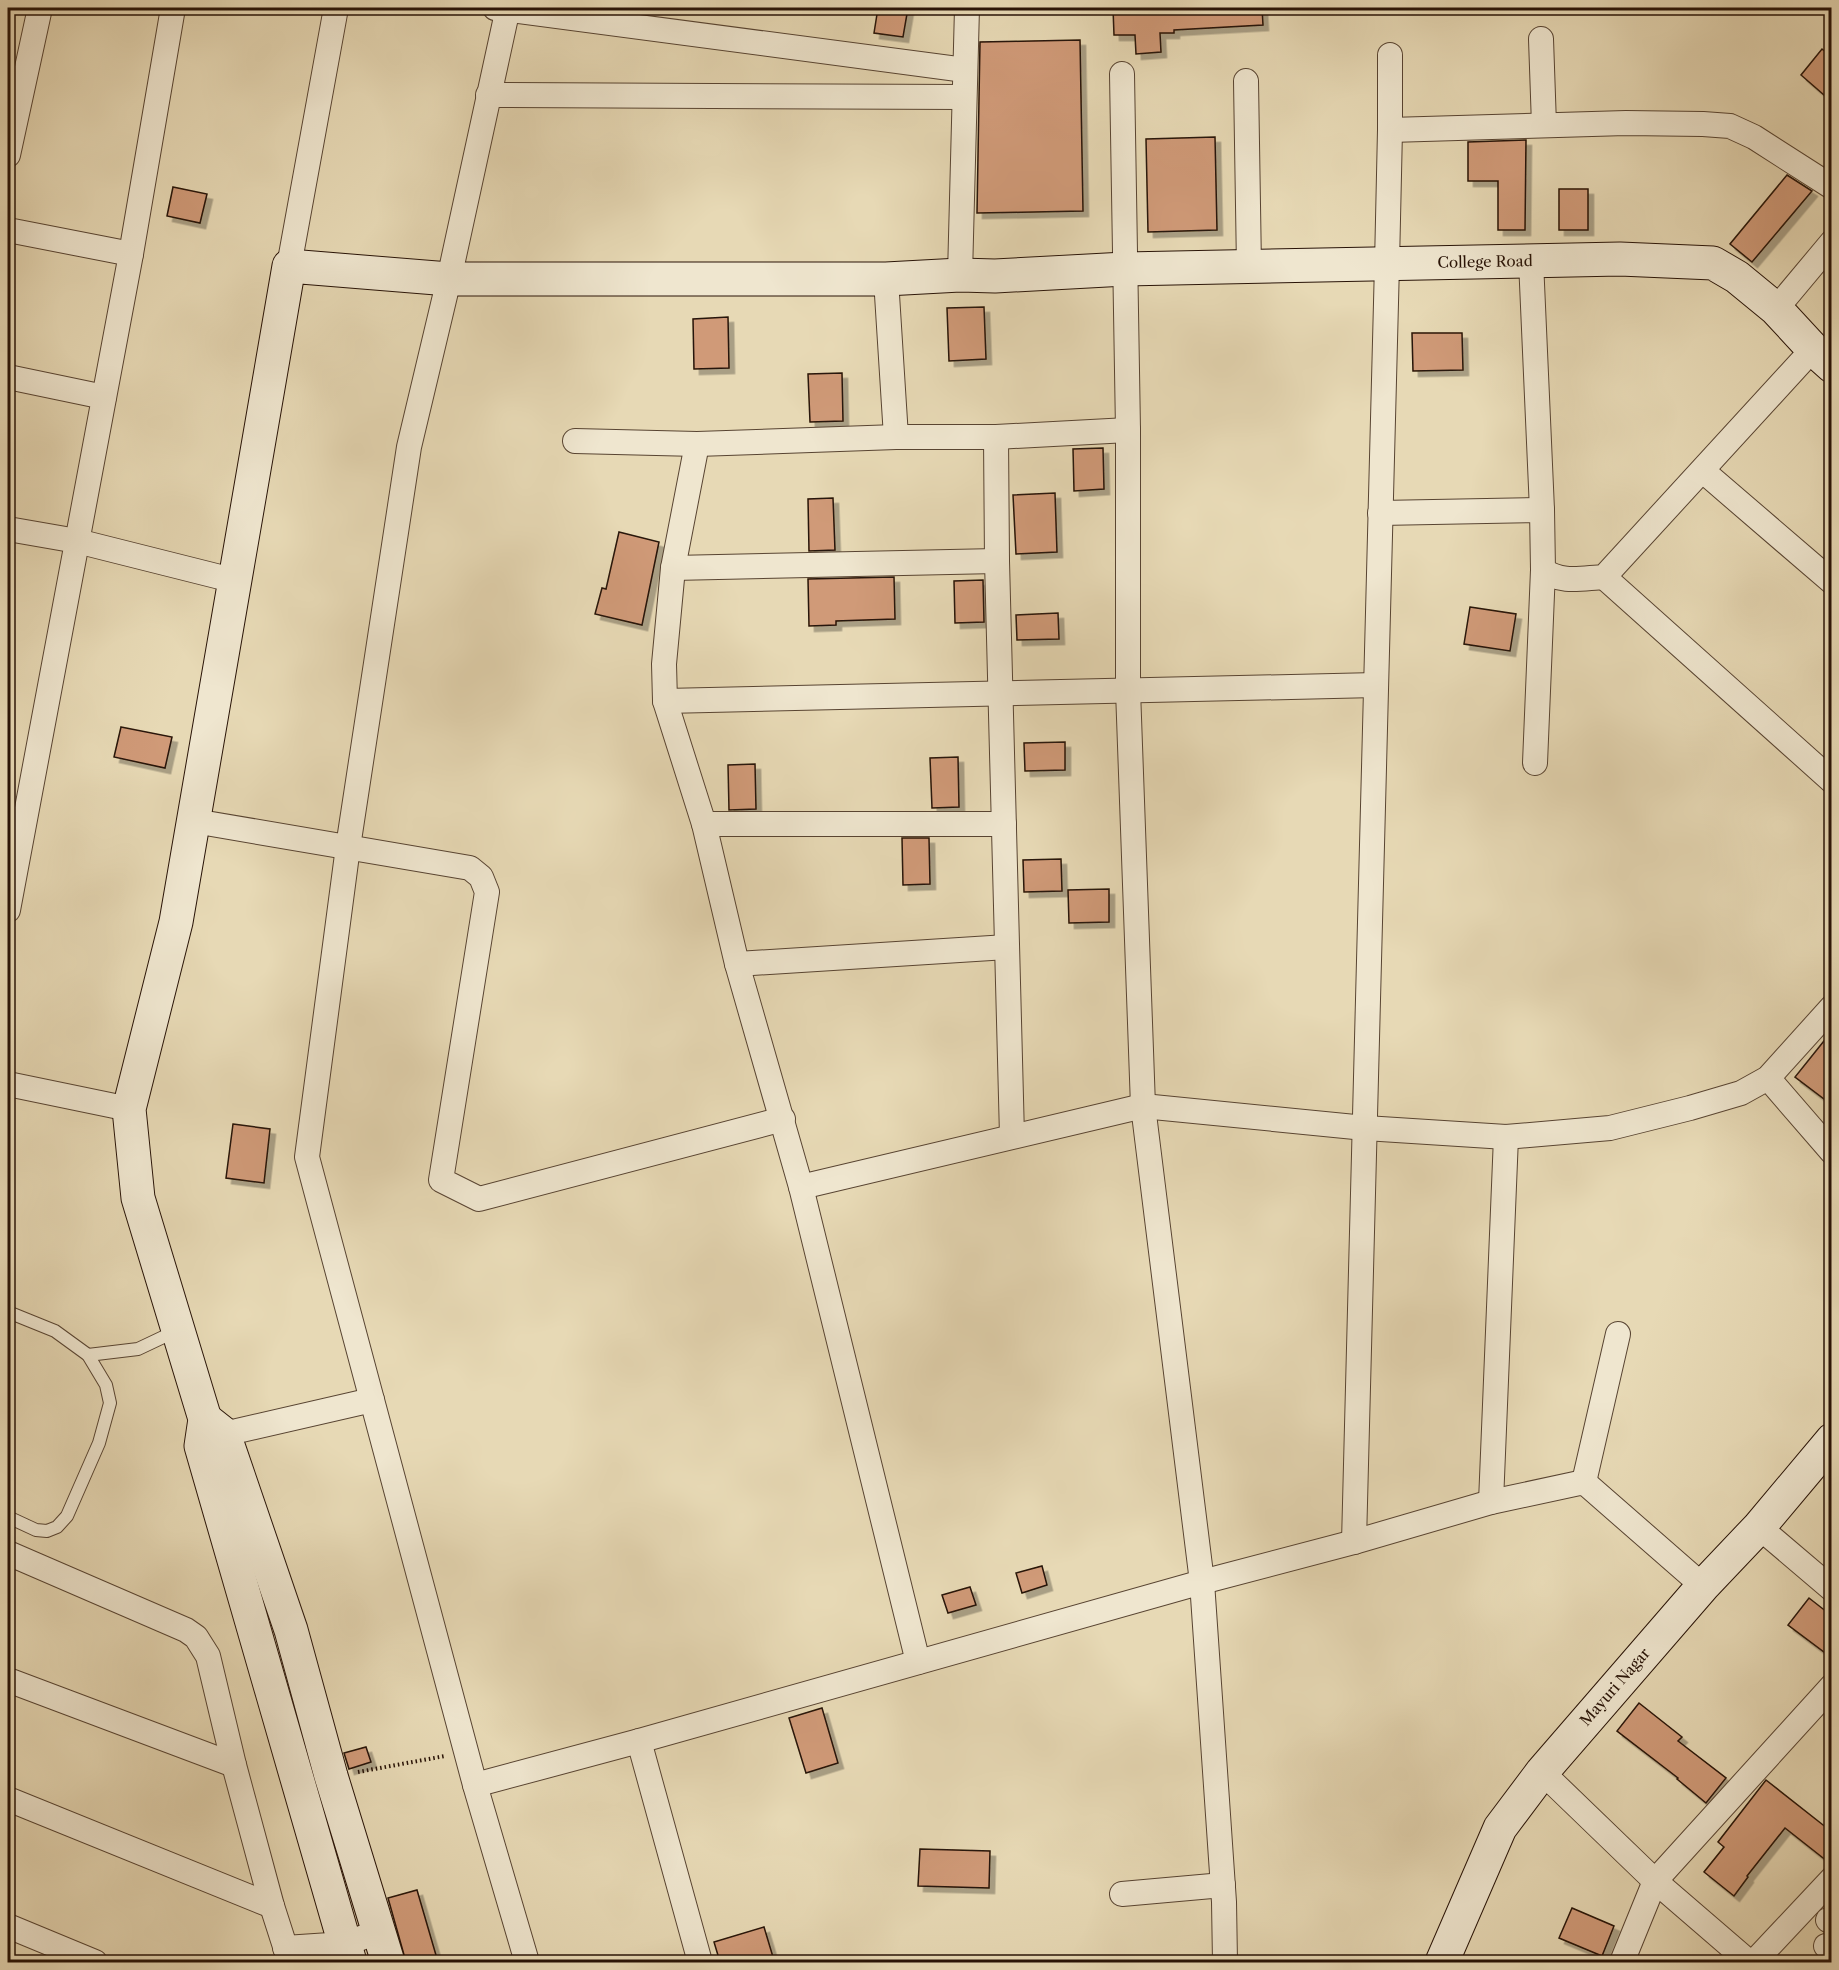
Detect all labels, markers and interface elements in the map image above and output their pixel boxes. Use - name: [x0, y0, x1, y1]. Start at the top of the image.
- street label: College Road: [1437, 251, 1533, 272]
- street label: Mayuri Nagar: [1576, 1643, 1654, 1730]

